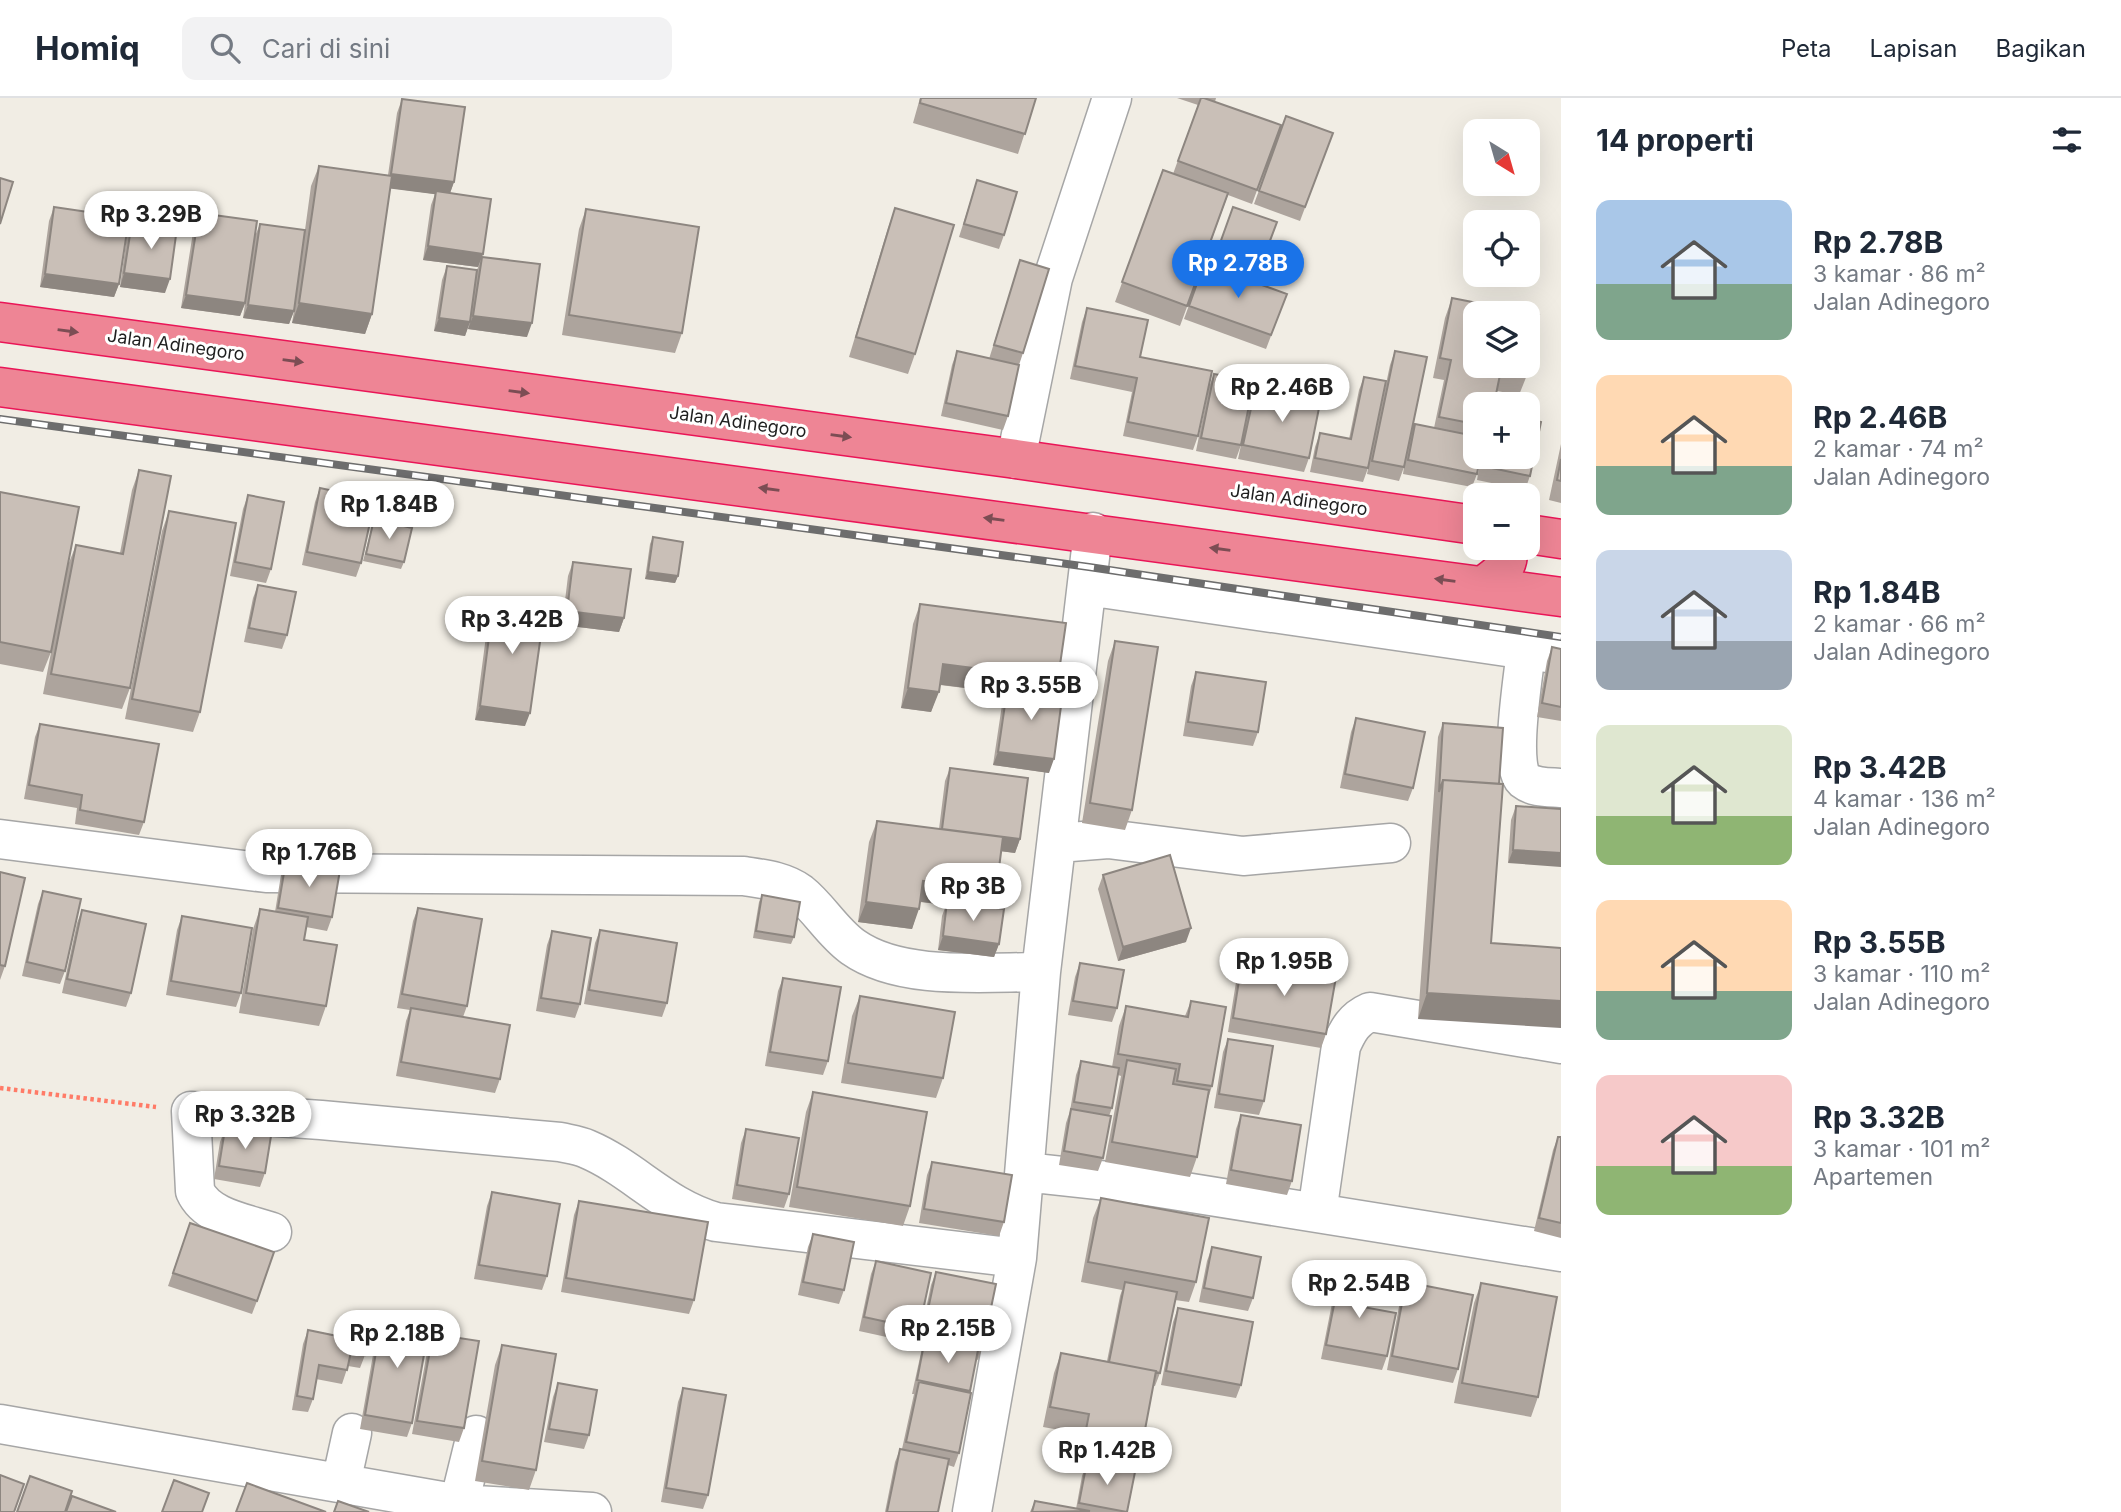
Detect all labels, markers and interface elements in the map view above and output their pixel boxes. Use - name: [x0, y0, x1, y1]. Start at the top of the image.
- search box: [182, 17, 672, 80]
- text: Homiq: [35, 28, 140, 68]
- icon: search: [206, 29, 244, 67]
- text: Cari di sini: [262, 33, 390, 64]
- text: Peta: [1781, 34, 1832, 63]
- text: Lapisan: [1870, 34, 1957, 63]
- text: Bagikan: [1995, 34, 2086, 63]
- north arrow: [1463, 119, 1540, 196]
- map controls: [1463, 119, 1540, 560]
- icon: filters: [2048, 121, 2086, 159]
- text: 14 properti: [1596, 122, 1754, 158]
- pin: Rp 3.29B: [79, 192, 223, 251]
- text: Rp 3.29B: [100, 200, 202, 228]
- button: locate: [1463, 210, 1540, 287]
- text: Rp 2.78B: [1813, 224, 1943, 260]
- icon: home: [1652, 228, 1736, 312]
- pin: Rp 2.78B: [1166, 240, 1310, 300]
- text: Rp 2.78B: [1188, 249, 1288, 277]
- text: 3 kamar · 86 m²: [1813, 260, 1986, 288]
- text: Jalan Adinegoro: [1813, 288, 1990, 316]
- button: layers: [1463, 301, 1540, 378]
- street label: Jalan Adinegoro: [106, 324, 246, 365]
- one-way arrow: [57, 325, 79, 336]
- one-way arrow: [282, 356, 304, 367]
- pin: Rp 2.46B: [1210, 364, 1354, 424]
- text: Rp 2.46B: [1231, 373, 1333, 401]
- one-way arrow: [508, 386, 530, 397]
- button: +: [1463, 392, 1540, 469]
- text: Rp 2.46B: [1813, 399, 1947, 435]
- street label: Jalan Adinegoro: [668, 401, 808, 442]
- icon: home: [1652, 403, 1736, 487]
- one-way arrow: [830, 430, 852, 441]
- text: 2 kamar · 74 m²: [1813, 435, 1984, 463]
- text: Jalan Adinegoro: [1813, 463, 1990, 491]
- street label: Jalan Adinegoro: [1229, 479, 1369, 520]
- pin: Rp 1.84B: [317, 482, 461, 541]
- one-way arrow: [757, 483, 779, 494]
- button: −: [1463, 483, 1540, 560]
- text: Rp 1.84B: [340, 490, 438, 518]
- one-way arrow: [983, 513, 1005, 524]
- one-way arrow: [1208, 544, 1230, 555]
- one-way arrow: [1434, 574, 1456, 585]
- text: Rp 1.84B: [1813, 574, 1941, 610]
- icon: home: [1652, 578, 1736, 662]
- pin: Rp 3.42B: [440, 596, 584, 656]
- text: Rp 3.42B: [461, 605, 563, 633]
- text: 2 kamar · 66 m²: [1813, 610, 1986, 638]
- text: Jalan Adinegoro: [1813, 638, 1990, 666]
- pin: Rp 3.55B: [959, 662, 1103, 722]
- text: Rp 3.55B: [980, 671, 1082, 699]
- text: Rp 3.42B: [1813, 749, 1947, 785]
- icon: home: [1652, 753, 1736, 837]
- text: 4 kamar · 136 m²: [1813, 785, 1996, 813]
- text: Jalan Adinegoro: [1813, 813, 1990, 841]
- pin: Rp 1.76B: [237, 830, 381, 889]
- text: Rp 1.76B: [261, 838, 357, 866]
- pin: Rp 3B: [924, 864, 1022, 923]
- text: Rp 3B: [940, 872, 1006, 900]
- text: Rp 3.55B: [1813, 924, 1945, 960]
- icon: home: [1652, 928, 1736, 1012]
- pin: Rp 1.95B: [1212, 939, 1356, 998]
- text: Rp 1.95B: [1235, 947, 1333, 975]
- text: 3 kamar · 110 m²: [1813, 960, 1991, 988]
- text: Jalan Adinegoro: [1813, 988, 1990, 1016]
- pin: Rp 3.32B: [173, 1091, 317, 1151]
- text: Rp 3.32B: [1813, 1099, 1945, 1135]
- text: Rp 3.32B: [194, 1100, 296, 1128]
- icon: home: [1652, 1103, 1736, 1187]
- text: 3 kamar · 101 m²: [1813, 1135, 1991, 1163]
- text: Apartemen: [1813, 1163, 1933, 1191]
- pin: Rp 2.54B: [1287, 1260, 1431, 1320]
- text: Rp 2.54B: [1308, 1269, 1410, 1297]
- pin: Rp 2.15B: [876, 1306, 1020, 1365]
- pin: Rp 2.18B: [325, 1310, 469, 1370]
- text: Rp 2.15B: [901, 1314, 995, 1342]
- text: Rp 2.18B: [349, 1319, 445, 1347]
- pin: Rp 1.42B: [1035, 1428, 1179, 1487]
- text: Rp 1.42B: [1058, 1436, 1156, 1464]

